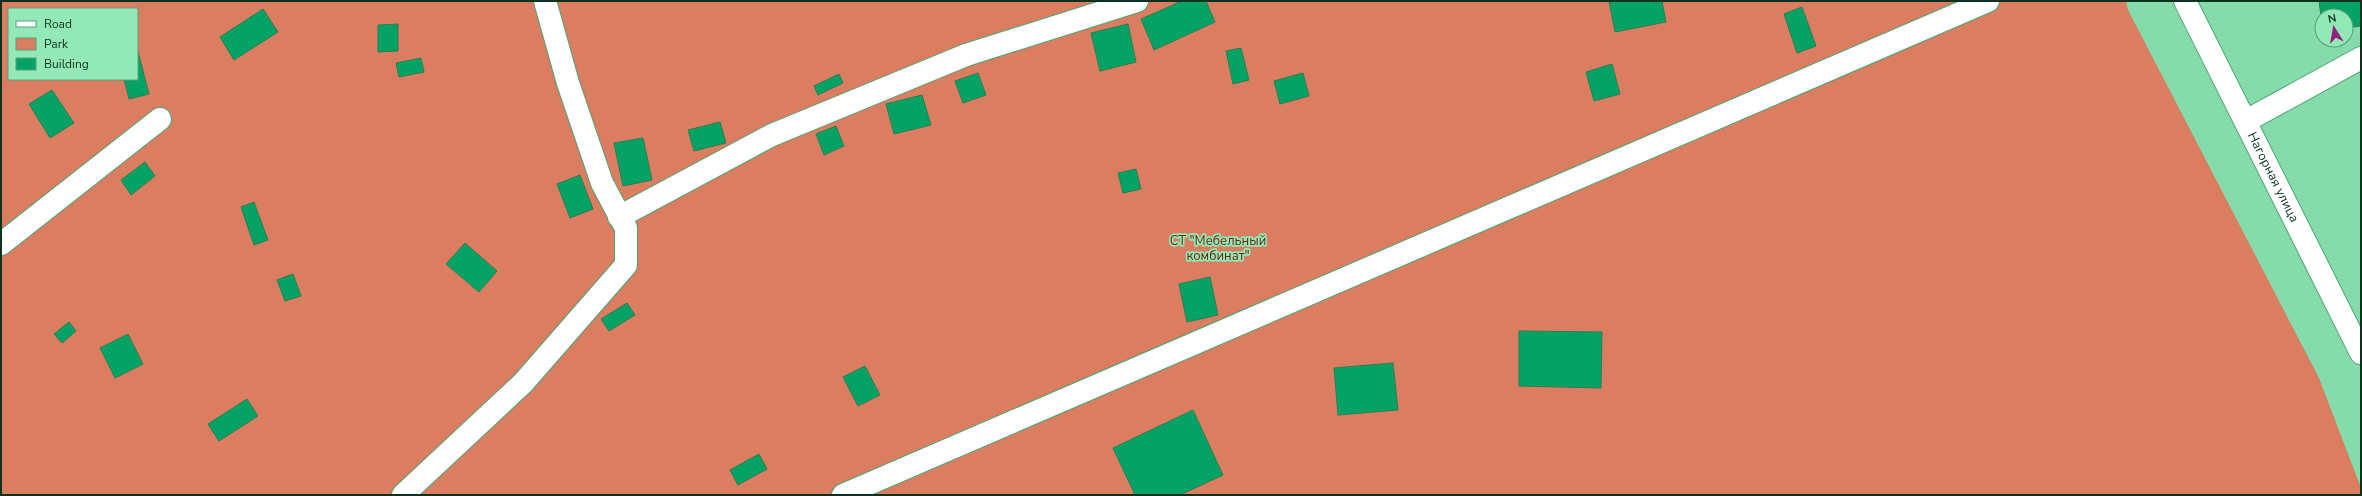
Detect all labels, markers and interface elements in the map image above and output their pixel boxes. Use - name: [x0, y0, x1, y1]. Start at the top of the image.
- legend: [8, 8, 138, 80]
- north arrow: [2314, 8, 2354, 48]
- text: N: [2327, 11, 2338, 27]
- text: Road: [44, 16, 72, 32]
- text: Park: [44, 36, 69, 52]
- text: Building: [44, 56, 89, 72]
- street label: Нагорная улица: [2243, 129, 2303, 225]
- park label: СТ "Мебельный комбинат": [1170, 232, 1266, 265]

